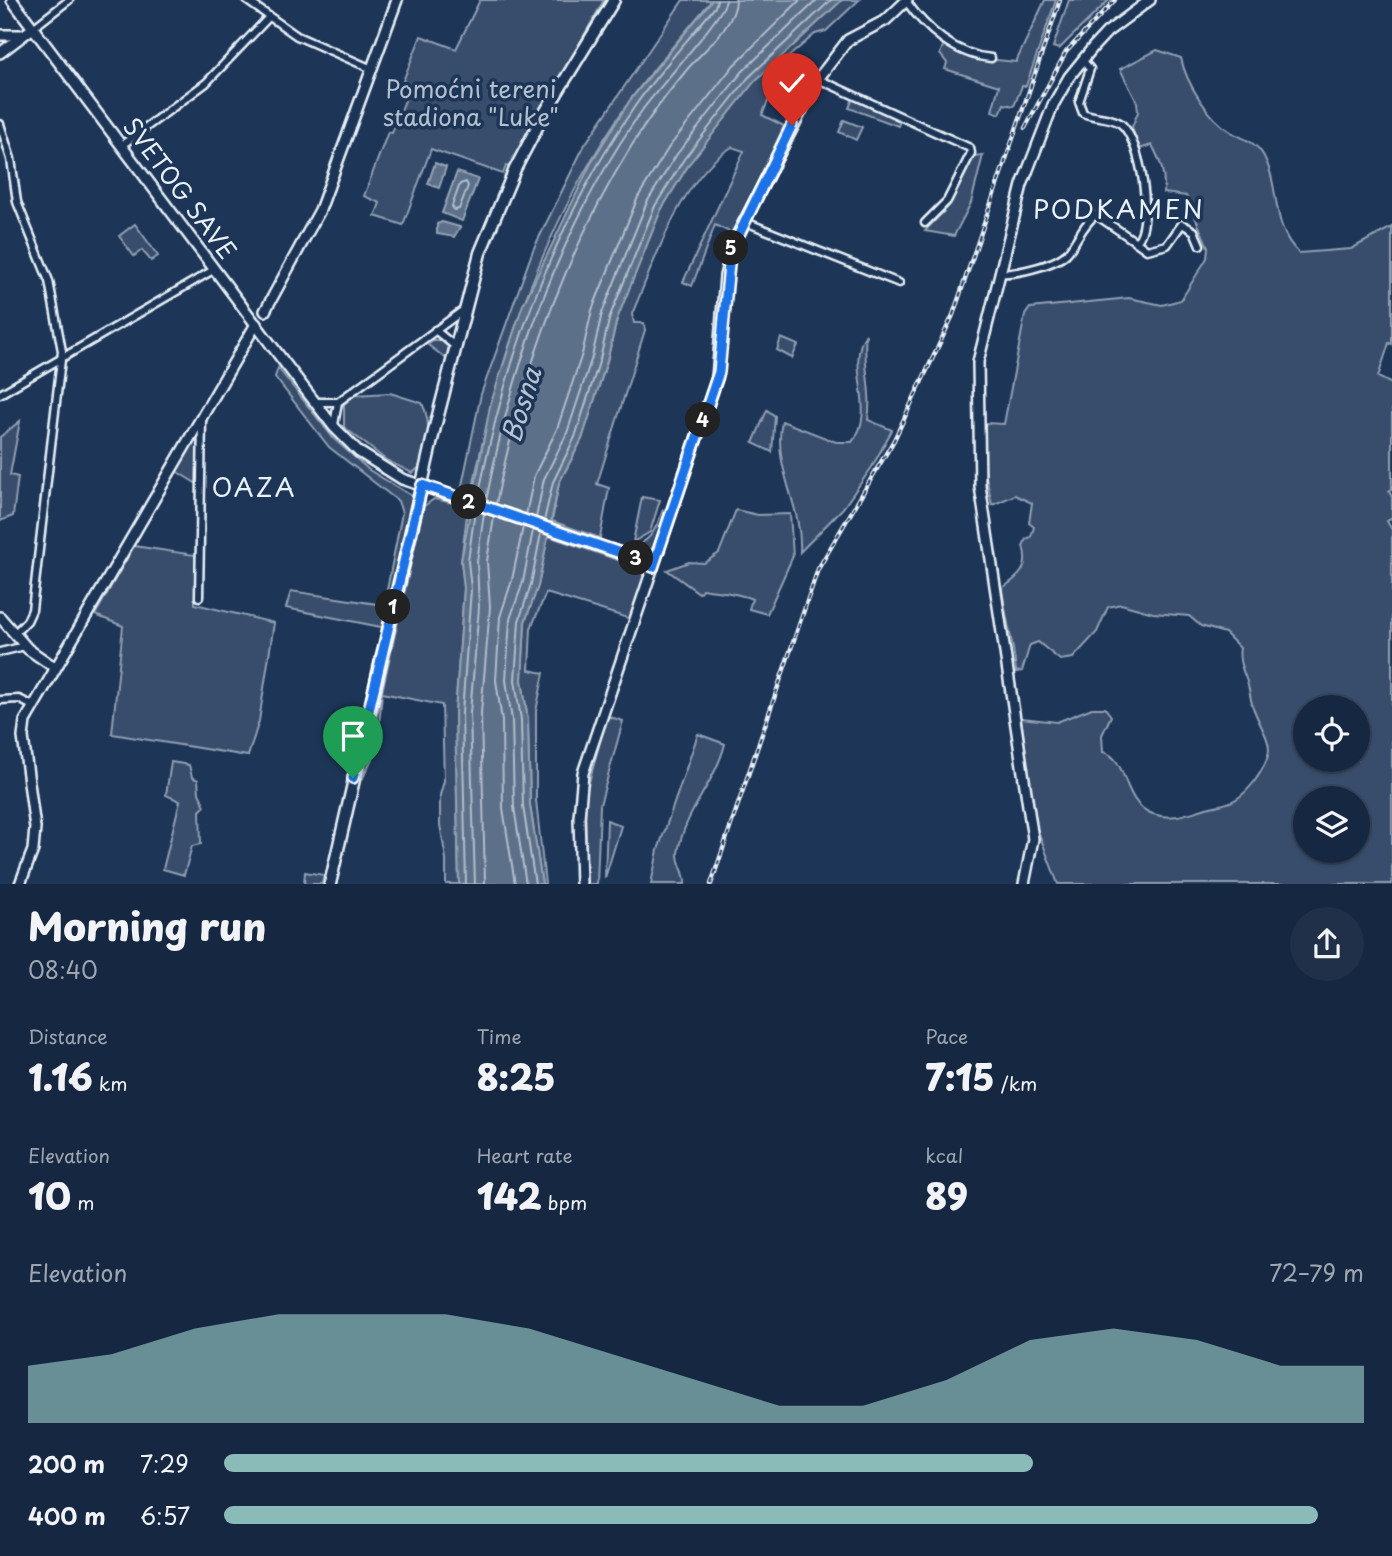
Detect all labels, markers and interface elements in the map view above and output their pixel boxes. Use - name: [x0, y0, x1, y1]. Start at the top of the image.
- pin: [762, 53, 822, 125]
- icon: check: [773, 64, 811, 102]
- park label: Pomoćni tereni stadiona "Luke": [383, 70, 559, 134]
- street label: SVETOG SAVE: [115, 109, 246, 266]
- district label: PODKAMEN: [1033, 189, 1205, 228]
- pin: 5: [714, 230, 748, 266]
- text: 5: [724, 233, 737, 261]
- water label: Bosna: [491, 362, 551, 447]
- pin: 4: [686, 402, 720, 438]
- text: 4: [696, 405, 709, 433]
- district label: OAZA: [211, 467, 297, 506]
- pin: 2: [452, 484, 486, 520]
- text: 2: [462, 487, 475, 515]
- pin: 3: [618, 540, 654, 576]
- text: 3: [629, 543, 642, 571]
- pin: 1: [376, 590, 410, 624]
- text: 1: [388, 592, 397, 620]
- map controls: [1293, 695, 1370, 863]
- button: locate: [1293, 695, 1370, 772]
- pin: [323, 706, 383, 778]
- icon: arrive: [334, 717, 372, 755]
- button: layers: [1293, 786, 1370, 863]
- text: Morning run: [28, 897, 266, 954]
- button: share: [1290, 907, 1364, 981]
- text: 08:40: [28, 952, 98, 987]
- text: Distance: [28, 1022, 108, 1050]
- text: Time: [477, 1022, 522, 1050]
- text: Pace: [925, 1022, 968, 1050]
- text: 1.16: [28, 1050, 93, 1103]
- text: 8:25: [477, 1050, 556, 1103]
- text: 7:15: [925, 1050, 995, 1103]
- text: km: [93, 1069, 127, 1097]
- text: /km: [995, 1069, 1037, 1097]
- text: Elevation: [28, 1141, 110, 1169]
- text: Heart rate: [477, 1141, 573, 1169]
- text: kcal: [925, 1141, 963, 1169]
- text: 10: [28, 1169, 71, 1222]
- text: 142: [477, 1169, 542, 1222]
- text: 89: [925, 1169, 968, 1222]
- text: m: [71, 1188, 95, 1216]
- text: bpm: [542, 1188, 587, 1216]
- text: Elevation: [28, 1255, 127, 1290]
- text: 72–79 m: [1269, 1255, 1364, 1290]
- text: 200 m: [28, 1446, 105, 1481]
- text: 7:29: [140, 1446, 189, 1481]
- text: 400 m: [28, 1498, 106, 1533]
- text: 6:57: [140, 1498, 190, 1533]

